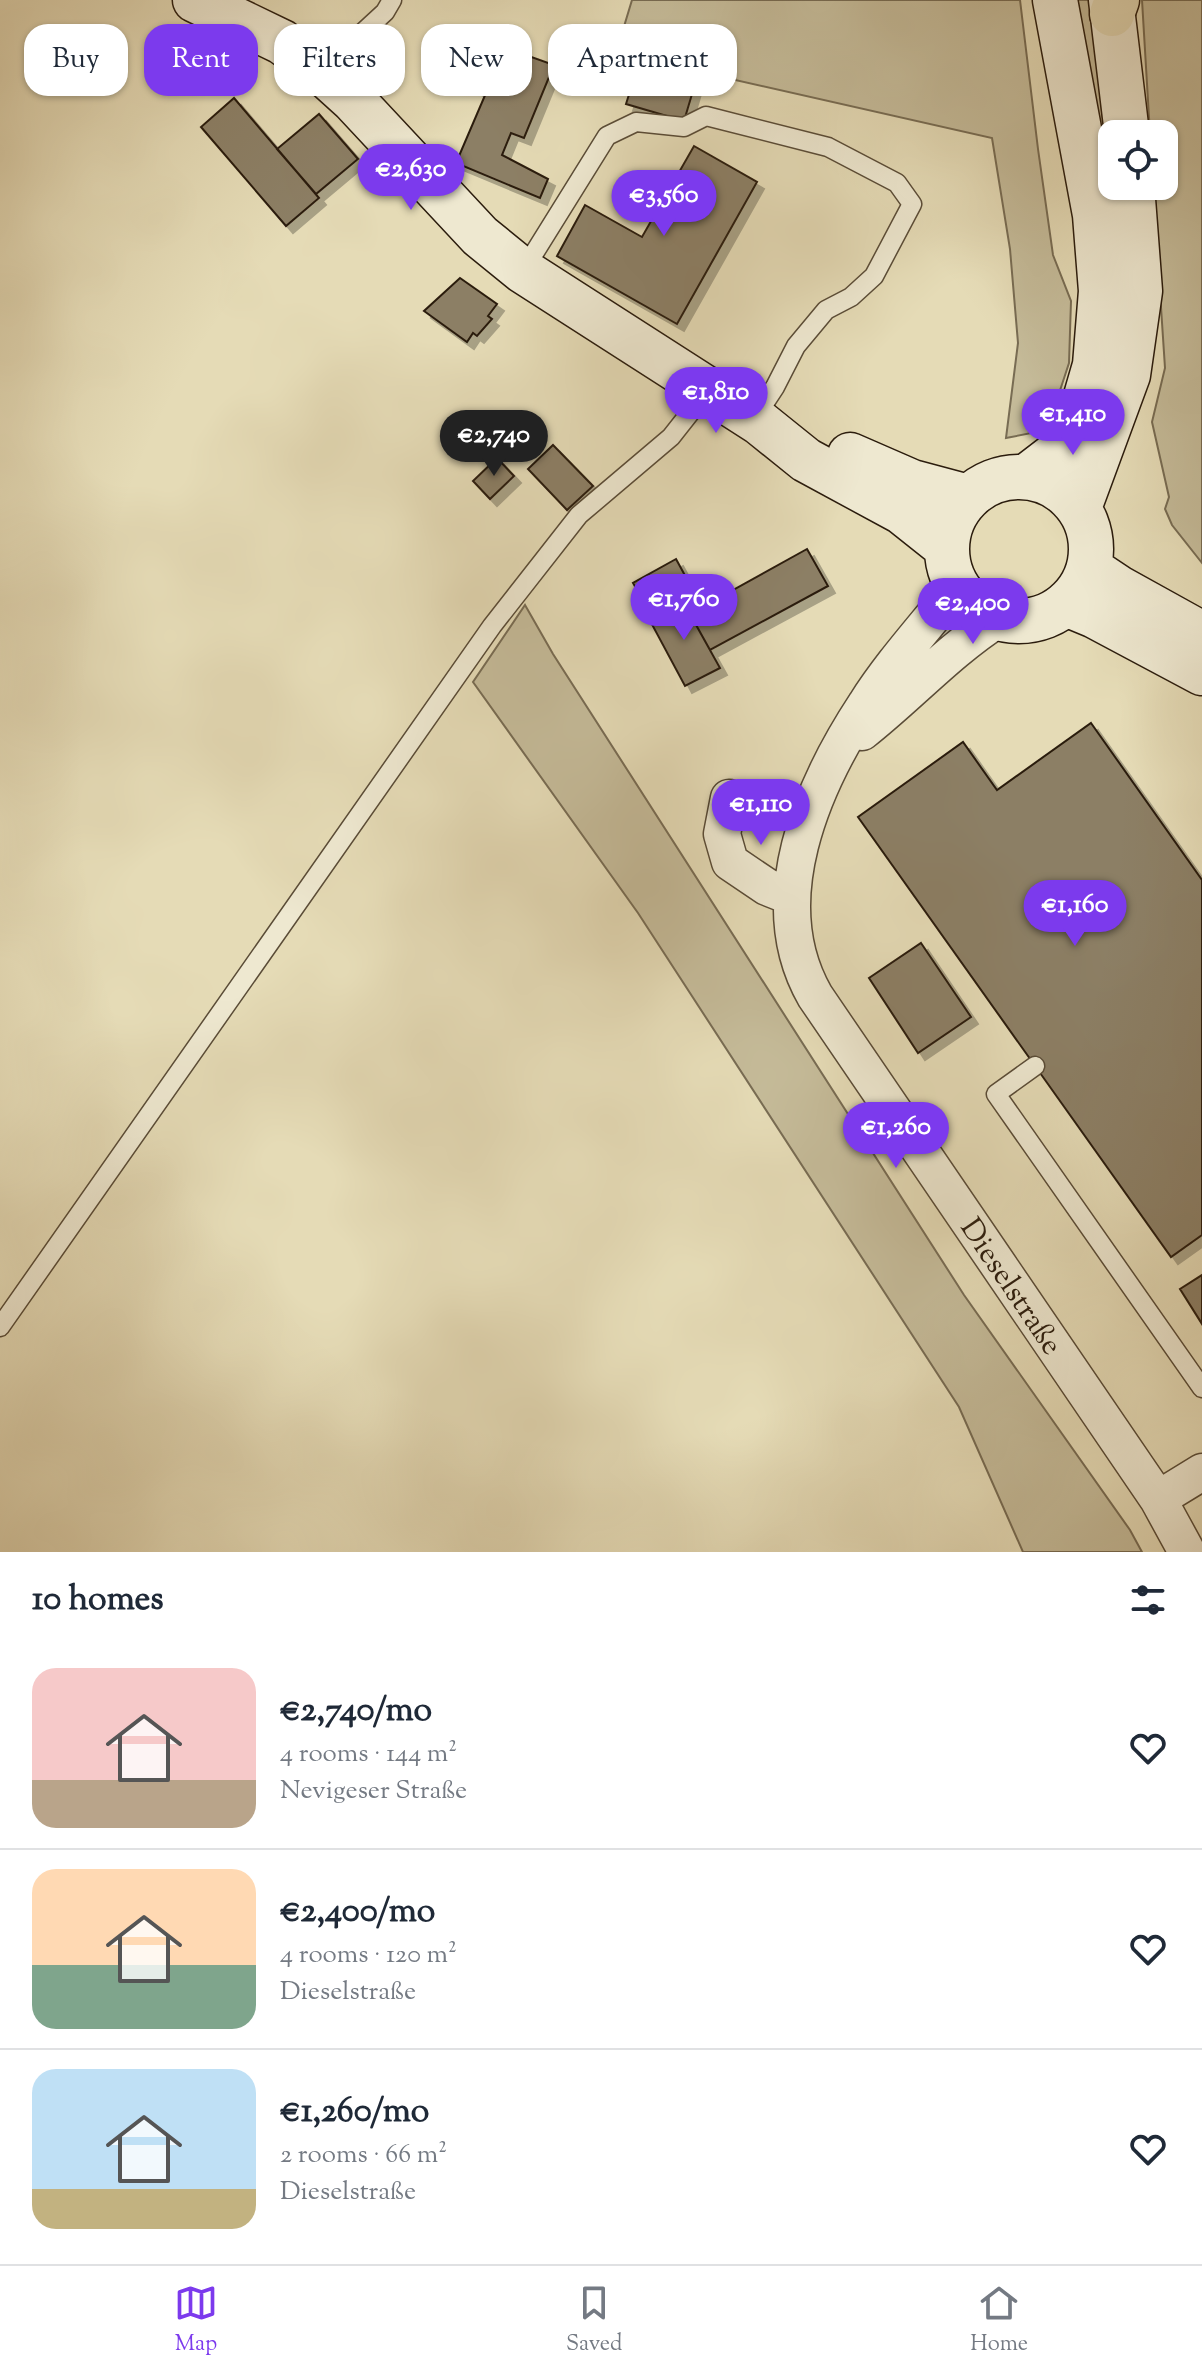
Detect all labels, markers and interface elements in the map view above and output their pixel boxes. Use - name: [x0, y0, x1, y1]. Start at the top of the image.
- chip: Buy: [24, 24, 128, 96]
- chip: Rent: [144, 24, 258, 96]
- chip: Filters: [274, 24, 405, 96]
- chip: New: [421, 24, 532, 96]
- chip: Apartment: [548, 24, 737, 96]
- map controls: [1098, 120, 1178, 200]
- button: locate: [1098, 120, 1178, 200]
- pin: €2,630: [346, 144, 476, 212]
- text: €2,630: [376, 151, 446, 188]
- pin: €3,560: [599, 170, 729, 238]
- text: €3,560: [629, 177, 699, 214]
- pin: €1,810: [651, 367, 781, 435]
- text: €1,810: [683, 374, 749, 411]
- pin: €1,410: [1008, 389, 1138, 457]
- text: €1,410: [1040, 396, 1106, 433]
- pin: €2,740: [429, 410, 559, 478]
- text: €2,740: [458, 417, 530, 454]
- pin: €1,760: [619, 574, 749, 642]
- pin: €2,400: [908, 578, 1038, 646]
- text: €1,760: [648, 581, 720, 618]
- text: €2,400: [936, 585, 1010, 622]
- pin: €1,110: [696, 779, 826, 847]
- text: €1,110: [730, 786, 792, 823]
- pin: €1,160: [1010, 880, 1140, 948]
- text: €1,160: [1042, 887, 1108, 924]
- pin: €1,260: [831, 1102, 961, 1170]
- text: €1,260: [861, 1109, 931, 1146]
- street label: Dieselstraße: [948, 1210, 1072, 1365]
- text: 10 homes: [32, 1576, 164, 1625]
- icon: filters: [1126, 1578, 1170, 1622]
- text: €2,740/mo: [280, 1687, 432, 1736]
- icon: home: [96, 1700, 192, 1796]
- icon: heart: [1126, 1726, 1170, 1770]
- text: 4 rooms · 144 m²: [280, 1736, 457, 1773]
- text: Nevigeser Straße: [280, 1773, 467, 1810]
- text: €2,400/mo: [280, 1888, 435, 1937]
- icon: home: [96, 1901, 192, 1997]
- icon: heart: [1126, 1927, 1170, 1971]
- text: 4 rooms · 120 m²: [280, 1937, 457, 1974]
- text: Dieselstraße: [280, 1974, 416, 2011]
- text: €1,260/mo: [280, 2088, 429, 2137]
- icon: home: [96, 2101, 192, 2197]
- icon: heart: [1126, 2127, 1170, 2171]
- text: 2 rooms · 66 m²: [280, 2137, 447, 2174]
- text: Dieselstraße: [280, 2174, 416, 2211]
- tab: Map: [174, 2281, 218, 2361]
- tab: Saved: [566, 2281, 622, 2361]
- tab: Home: [970, 2281, 1028, 2361]

